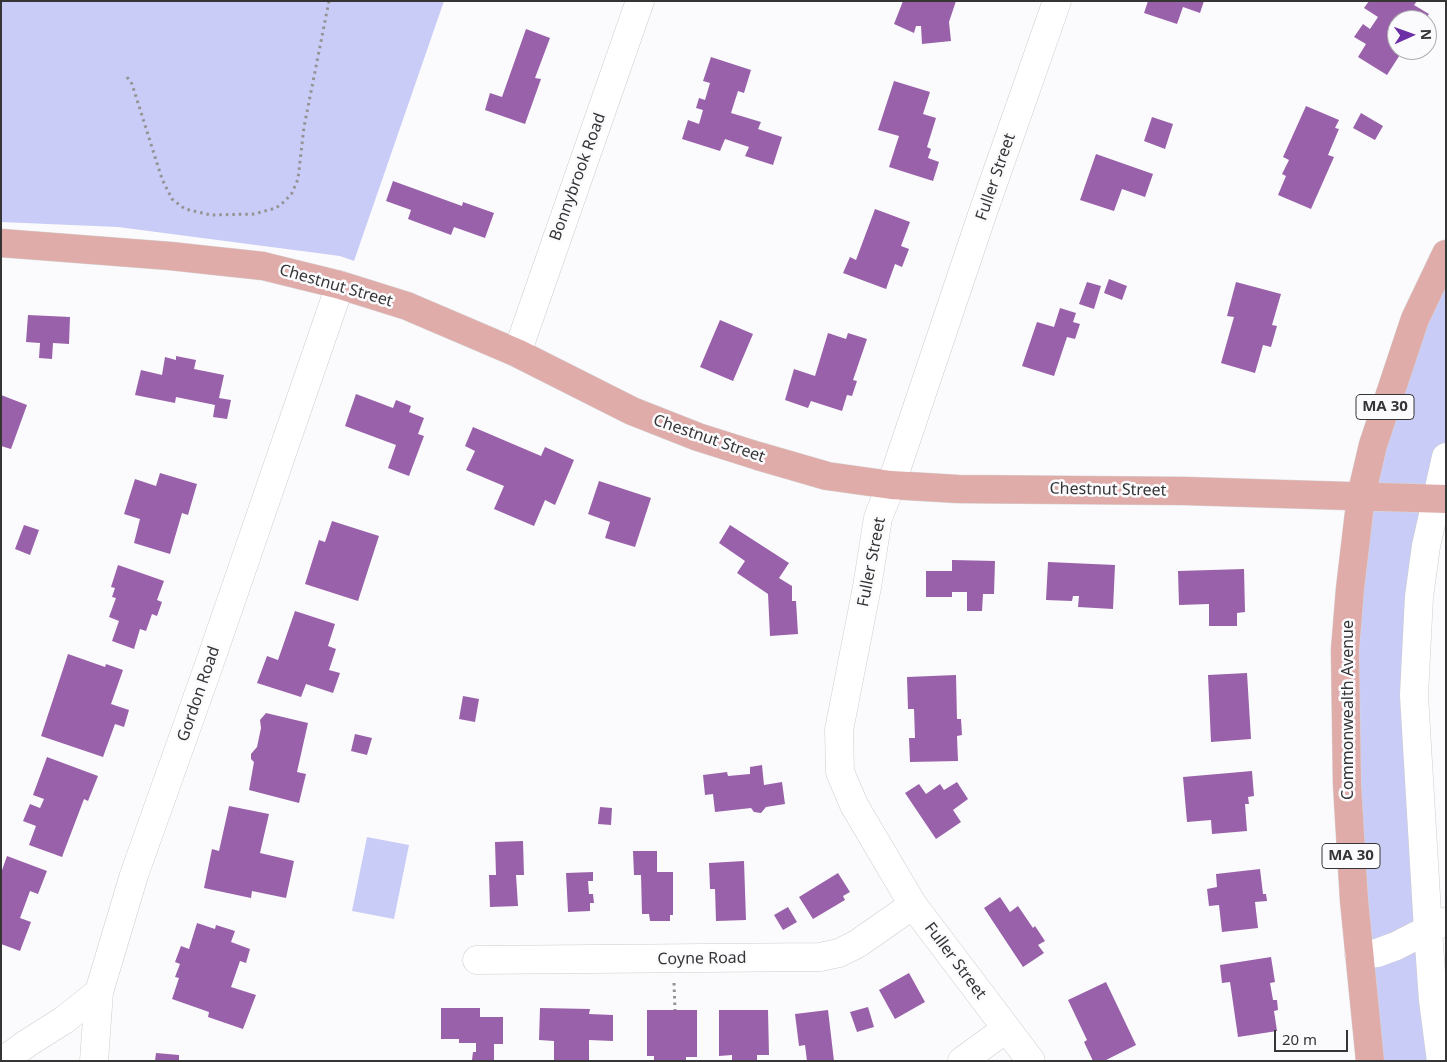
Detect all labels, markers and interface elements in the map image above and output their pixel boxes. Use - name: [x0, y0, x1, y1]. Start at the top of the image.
- north arrow: [1387, 10, 1437, 60]
- text: N: [1417, 28, 1436, 41]
- street label: Bonnybrook Road: [546, 110, 610, 244]
- street label: Fuller Street: [972, 131, 1020, 223]
- street label: Chestnut Street: [277, 261, 395, 311]
- road number: MA 30: [1356, 394, 1414, 420]
- street label: Chestnut Street: [651, 411, 767, 467]
- street label: Chestnut Street: [1049, 479, 1167, 501]
- street label: Fuller Street: [854, 516, 890, 608]
- street label: Commonwealth Avenue: [1338, 620, 1358, 800]
- street label: Gordon Road: [174, 644, 224, 744]
- road number: MA 30: [1322, 844, 1380, 868]
- street label: Fuller Street: [920, 919, 990, 1003]
- street label: Coyne Road: [657, 949, 747, 969]
- scale bar: [1277, 1020, 1351, 1052]
- text: 20 m: [1282, 1029, 1317, 1049]

